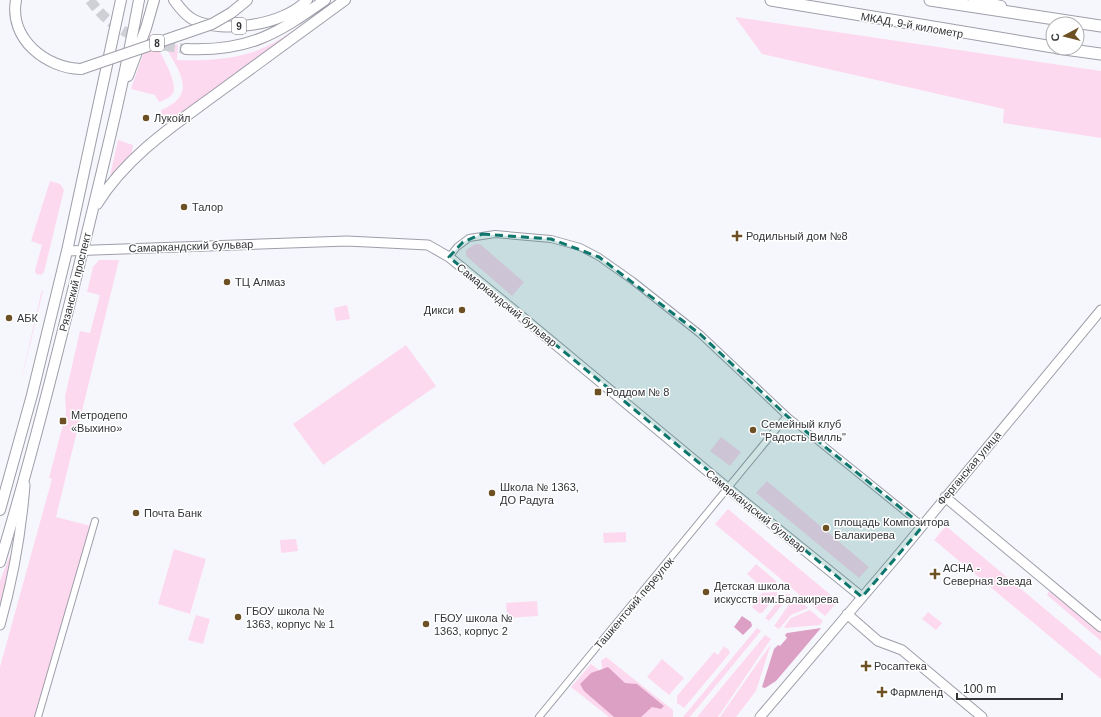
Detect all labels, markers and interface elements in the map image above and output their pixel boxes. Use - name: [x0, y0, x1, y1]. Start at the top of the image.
- street label: МКАД, 9-й километр: [860, 10, 964, 40]
- north arrow: [1045, 16, 1085, 56]
- road number: 9: [232, 18, 246, 34]
- text: С: [1049, 32, 1062, 42]
- road number: 8: [150, 35, 164, 51]
- place label: Лукойл: [154, 112, 190, 124]
- marker: Лукойл: [141, 113, 151, 123]
- place label: Талор: [192, 201, 223, 213]
- marker: Талор: [179, 202, 189, 212]
- marker: Родильный дом №8: [731, 230, 743, 242]
- place label: Родильный дом №8: [746, 230, 848, 242]
- street label: Рязанский проспект: [57, 231, 93, 333]
- street label: Самаркандский бульвар: [128, 238, 254, 254]
- street label: Самаркандский бульвар: [455, 261, 559, 349]
- place label: ТЦ Алмаз: [235, 276, 285, 288]
- marker: ТЦ Алмаз: [222, 277, 232, 287]
- place label: Дикси: [424, 304, 454, 316]
- marker: Дикси: [457, 305, 467, 315]
- place label: АБК: [17, 312, 39, 324]
- marker: АБК: [4, 313, 14, 323]
- place label: Роддом № 8: [606, 386, 669, 398]
- marker: Роддом № 8: [593, 387, 603, 397]
- place label: Метродепо «Выхино»: [71, 409, 128, 434]
- marker: Метродепо «Выхино»: [58, 416, 68, 426]
- place label: Семейный клуб "Радость Вилль": [761, 418, 846, 443]
- marker: Семейный клуб "Радость Вилль": [748, 425, 758, 435]
- street label: Ферганская улица: [935, 428, 1004, 507]
- street label: Самаркандский бульвар: [704, 467, 808, 555]
- place label: Школа № 1363, ДО Радуга: [500, 481, 579, 506]
- marker: Школа № 1363, ДО Радуга: [487, 488, 497, 498]
- place label: Почта Банк: [144, 507, 202, 519]
- marker: Почта Банк: [131, 508, 141, 518]
- place label: площадь Композитора Балакирева: [834, 516, 950, 541]
- marker: площадь Композитора Балакирева: [821, 523, 831, 533]
- street label: Ташкентский переулок: [592, 555, 676, 651]
- place label: АСНА - Северная Звезда: [943, 562, 1033, 587]
- marker: АСНА - Северная Звезда: [930, 569, 940, 579]
- place label: Детская школа искусств им.Балакирева: [714, 580, 839, 605]
- marker: Детская школа искусств им.Балакирева: [701, 587, 711, 597]
- place label: ГБОУ школа № 1363, корпус № 1: [246, 605, 335, 630]
- marker: ГБОУ школа № 1363, корпус № 1: [233, 612, 243, 622]
- place label: ГБОУ школа № 1363, корпус 2: [434, 612, 513, 637]
- marker: ГБОУ школа № 1363, корпус 2: [421, 619, 431, 629]
- place label: Росаптека: [874, 660, 928, 672]
- marker: Росаптека: [861, 661, 871, 671]
- scale bar: [957, 675, 1062, 701]
- text: 100 m: [963, 682, 996, 696]
- place label: Фармленд: [890, 686, 944, 698]
- marker: Фармленд: [877, 687, 887, 697]

